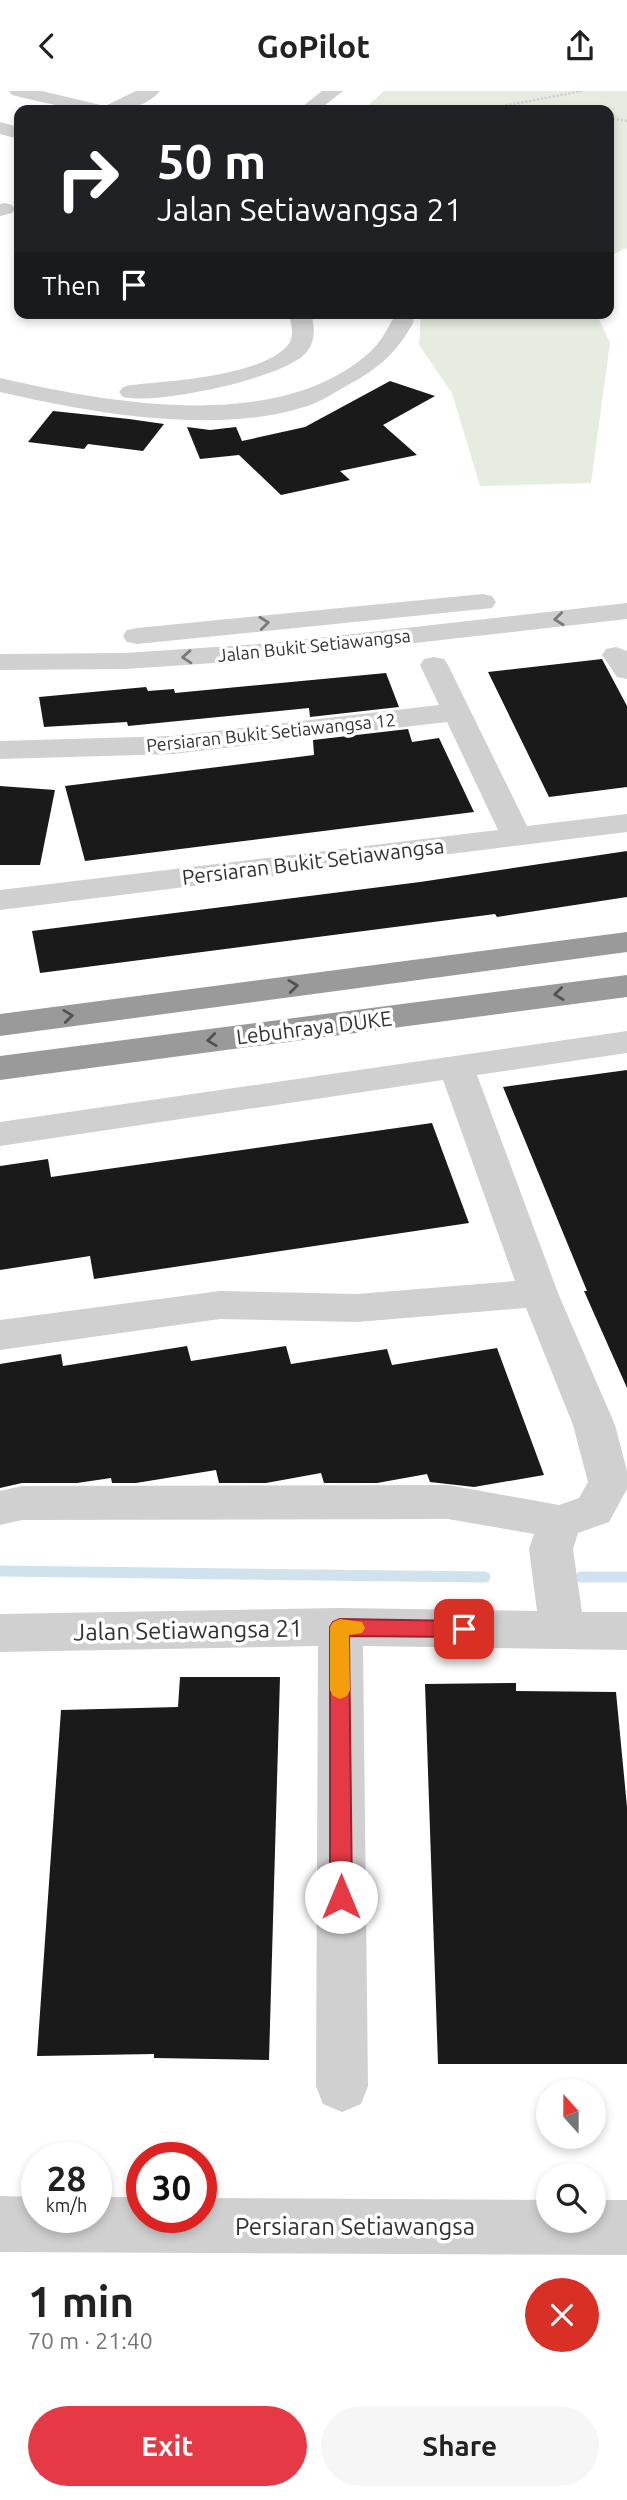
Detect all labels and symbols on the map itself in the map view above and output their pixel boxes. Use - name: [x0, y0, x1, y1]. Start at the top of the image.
- one-way arrow: [553, 611, 564, 626]
- one-way arrow: [258, 616, 269, 631]
- street label: Jalan Bukit Setiawangsa: [217, 625, 411, 665]
- one-way arrow: [181, 649, 192, 664]
- street label: Persiaran Bukit Setiawangsa 12: [145, 709, 397, 755]
- street label: Persiaran Bukit Setiawangsa: [180, 833, 446, 889]
- one-way arrow: [287, 979, 299, 994]
- one-way arrow: [553, 987, 565, 1002]
- street label: Lebuhraya DUKE: [235, 1006, 393, 1048]
- one-way arrow: [62, 1009, 74, 1024]
- one-way arrow: [206, 1032, 218, 1047]
- pin: [434, 1599, 494, 1659]
- street label: Jalan Setiawangsa 21: [73, 1615, 303, 1645]
- position arrow: [304, 1860, 378, 1934]
- north arrow: [536, 2079, 606, 2149]
- speed limit sign: 30: [126, 2142, 217, 2233]
- street label: Persiaran Setiawangsa: [235, 2213, 475, 2240]

